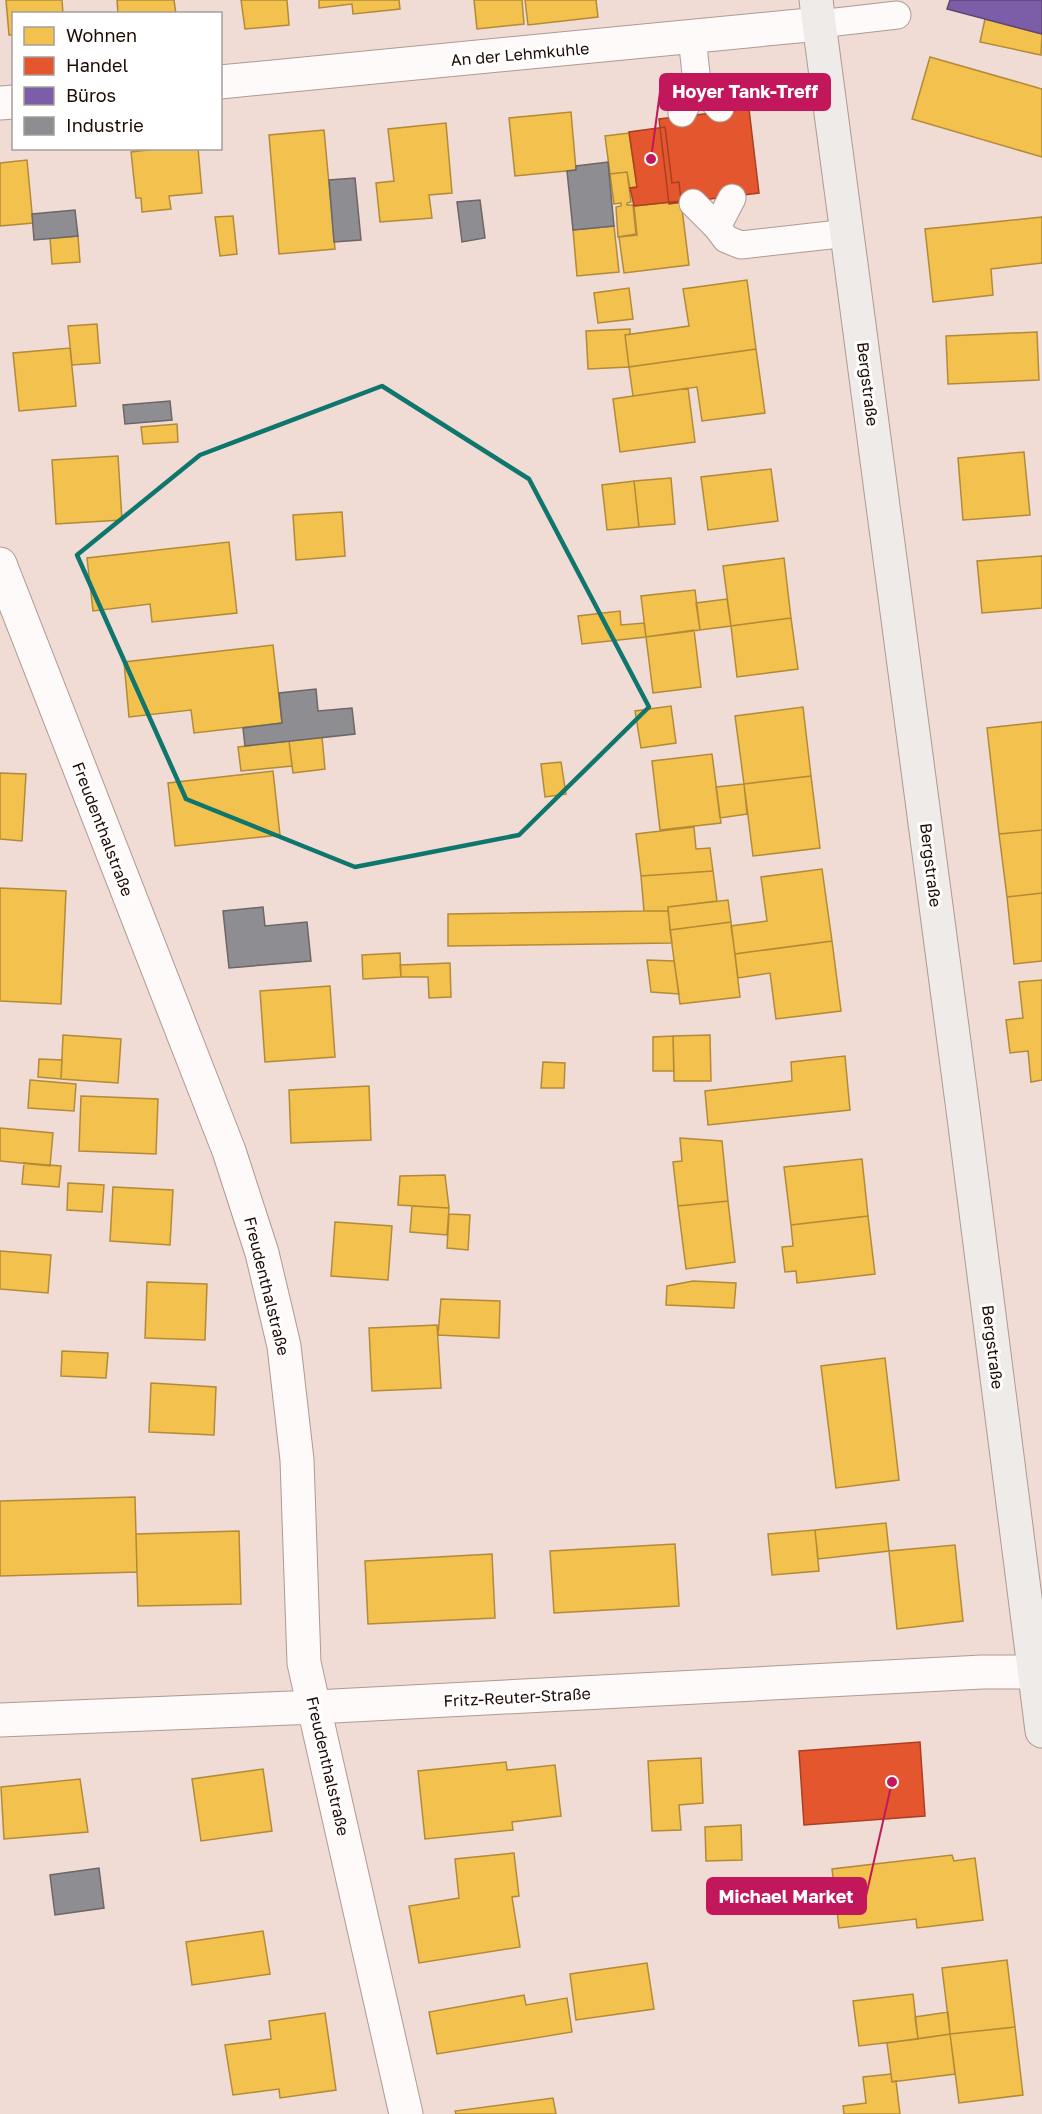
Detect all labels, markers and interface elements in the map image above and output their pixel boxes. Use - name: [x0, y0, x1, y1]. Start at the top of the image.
- legend: [12, 12, 222, 150]
- text: Wohnen: [66, 24, 137, 46]
- street label: An der Lehmkuhle: [450, 38, 590, 70]
- text: Handel: [66, 54, 128, 76]
- callout: Hoyer Tank-Treff: [660, 74, 830, 110]
- text: Hoyer Tank-Treff: [672, 80, 819, 102]
- text: Büros: [66, 84, 116, 106]
- text: Industrie: [66, 114, 144, 136]
- street label: Bergstraße: [853, 341, 883, 427]
- street label: Freudenthalstraße: [68, 759, 138, 899]
- street label: Bergstraße: [916, 822, 946, 908]
- street label: Freudenthalstraße: [240, 1215, 294, 1357]
- street label: Bergstraße: [978, 1304, 1008, 1390]
- street label: Fritz-Reuter-Straße: [443, 1683, 591, 1711]
- street label: Freudenthalstraße: [302, 1694, 354, 1838]
- callout: Michael Market: [707, 1878, 866, 1914]
- text: Michael Market: [718, 1885, 854, 1907]

